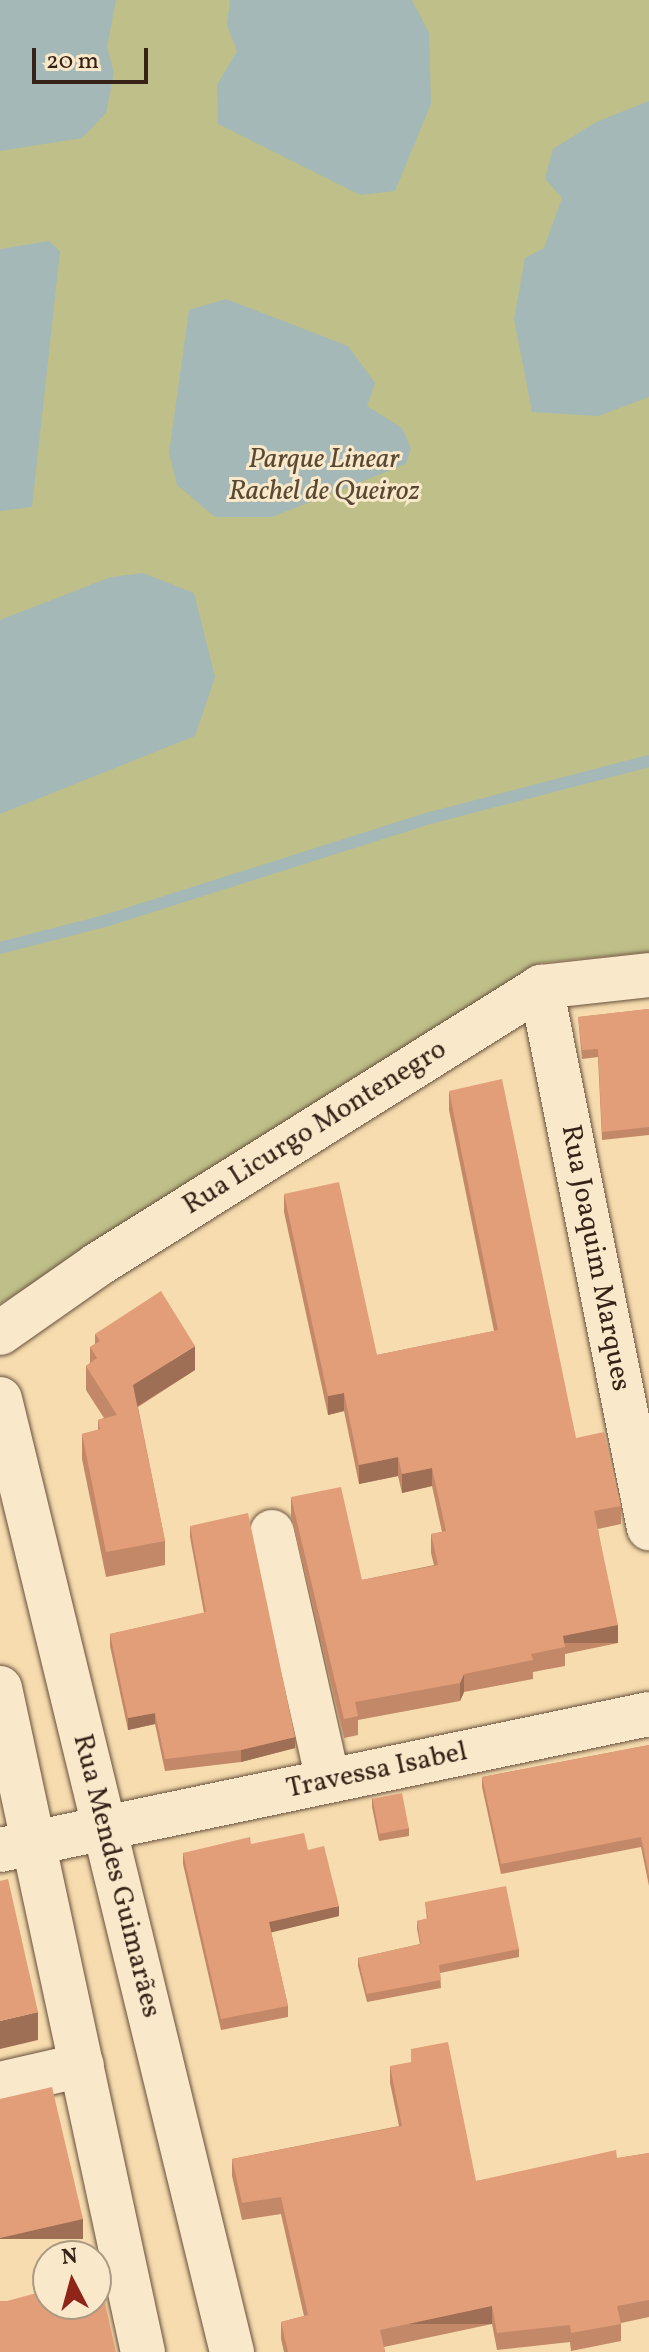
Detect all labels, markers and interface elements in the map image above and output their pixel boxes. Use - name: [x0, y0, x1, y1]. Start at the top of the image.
- scale bar: [36, 32, 152, 82]
- text: 20 m: [46, 45, 99, 79]
- park label: Parque Linear Rachel de Queiroz: [228, 443, 420, 509]
- street label: Rua Licurgo Montenegro: [177, 1033, 453, 1223]
- street label: Rua Joaquim Marques: [553, 1122, 637, 1394]
- street label: Rua Mendes Guimarães: [65, 1731, 167, 2021]
- street label: Travessa Isabel: [283, 1735, 471, 1807]
- north arrow: [32, 2240, 112, 2320]
- text: N: [60, 2241, 79, 2274]

